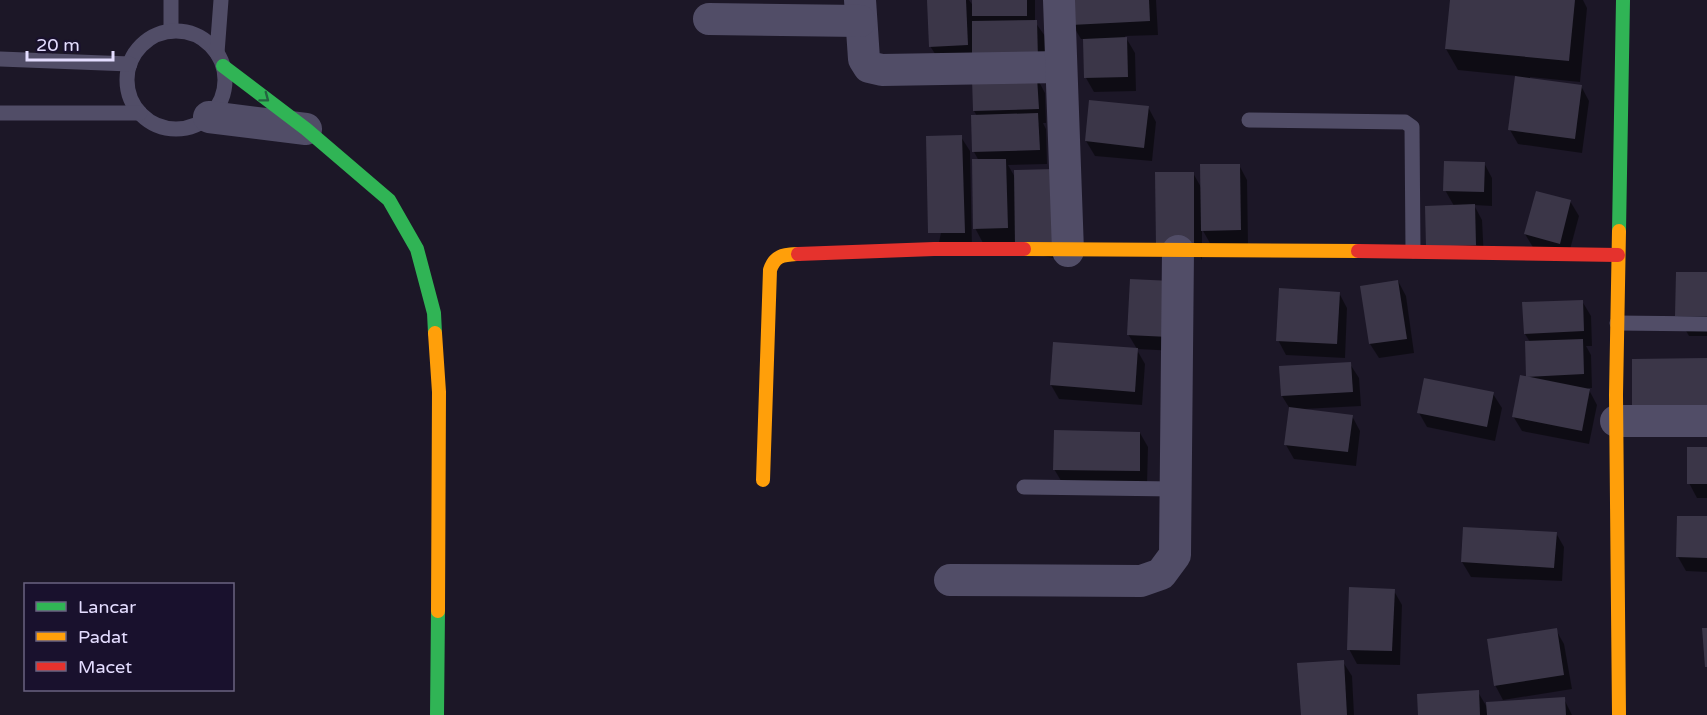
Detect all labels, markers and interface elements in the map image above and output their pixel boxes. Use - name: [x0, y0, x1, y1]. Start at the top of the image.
- scale bar: [27, 24, 112, 62]
- text: 20 m: [36, 34, 80, 56]
- one-way arrow: [258, 90, 269, 101]
- legend: [24, 583, 234, 691]
- text: Lancar: [78, 596, 136, 618]
- text: Padat: [78, 626, 128, 648]
- text: Macet: [78, 656, 132, 678]

